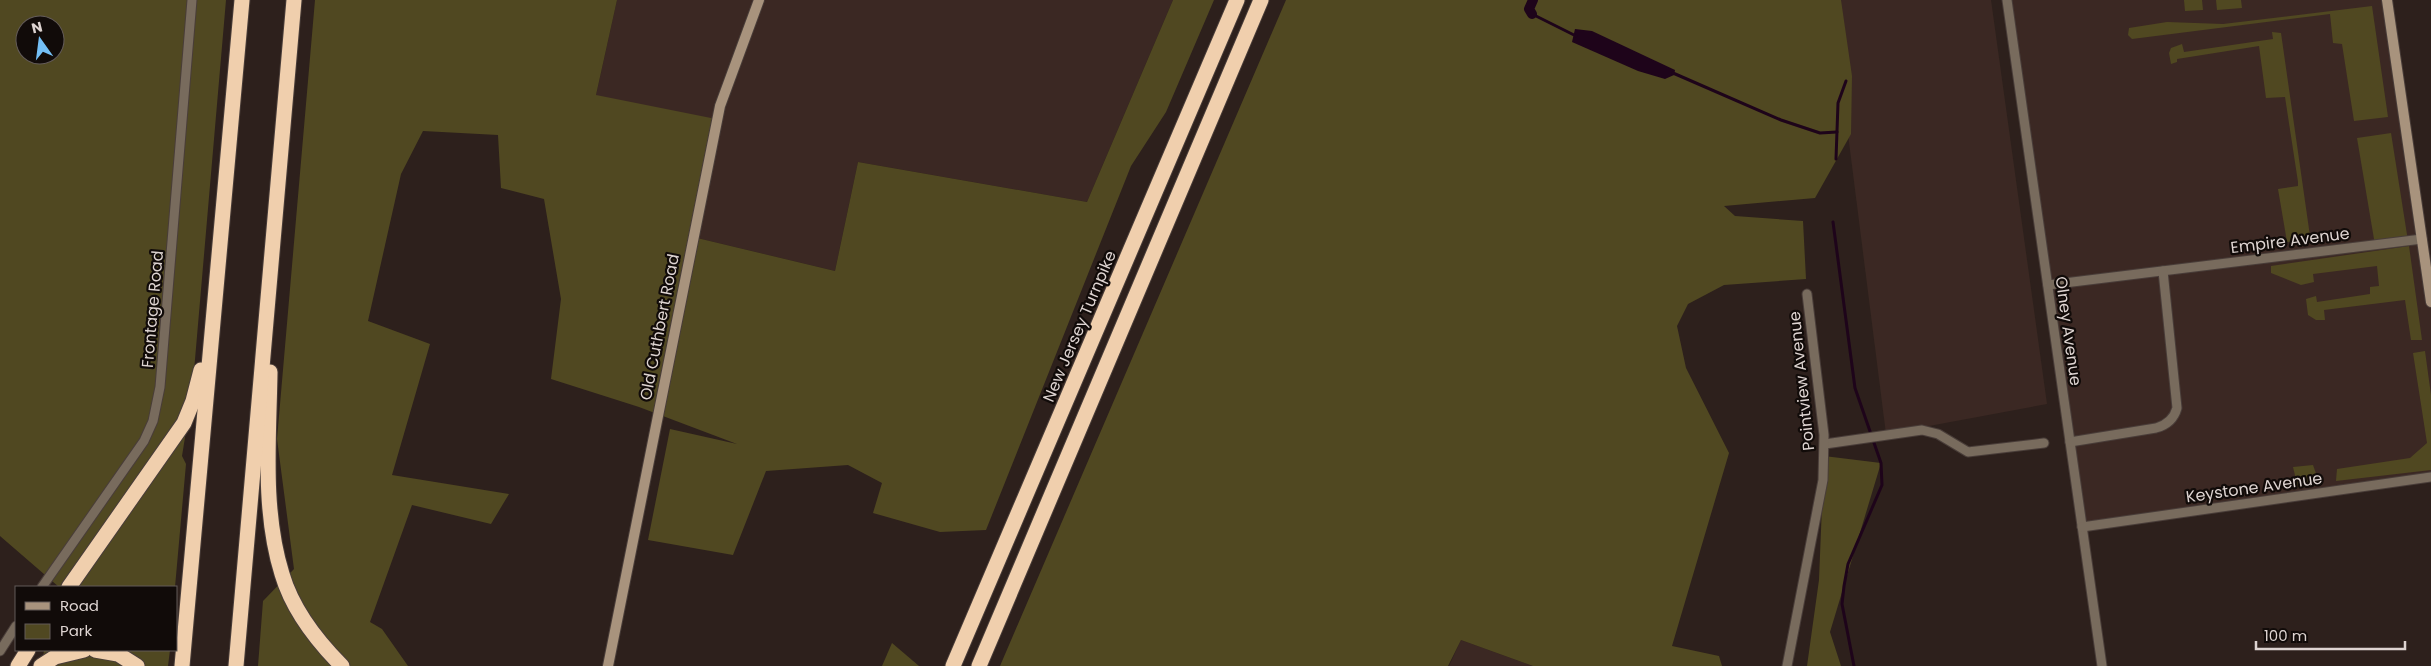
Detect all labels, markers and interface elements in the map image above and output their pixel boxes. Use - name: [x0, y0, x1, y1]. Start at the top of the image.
- north arrow: [15, 15, 65, 65]
- text: N: [29, 16, 44, 38]
- street label: Empire Avenue: [2229, 222, 2351, 259]
- street label: New Jersey Turnpike: [1037, 247, 1122, 405]
- street label: Frontage Road: [136, 249, 169, 369]
- street label: Old Cuthbert Road: [634, 252, 685, 402]
- street label: Olney Avenue: [2049, 275, 2088, 387]
- street label: Pointview Avenue: [1783, 310, 1820, 452]
- street label: Keystone Avenue: [2184, 467, 2324, 508]
- legend: [15, 586, 178, 651]
- text: Road: [60, 595, 99, 616]
- scale bar: [2256, 618, 2405, 650]
- text: Park: [60, 620, 92, 641]
- text: 100 m: [2264, 625, 2307, 646]

